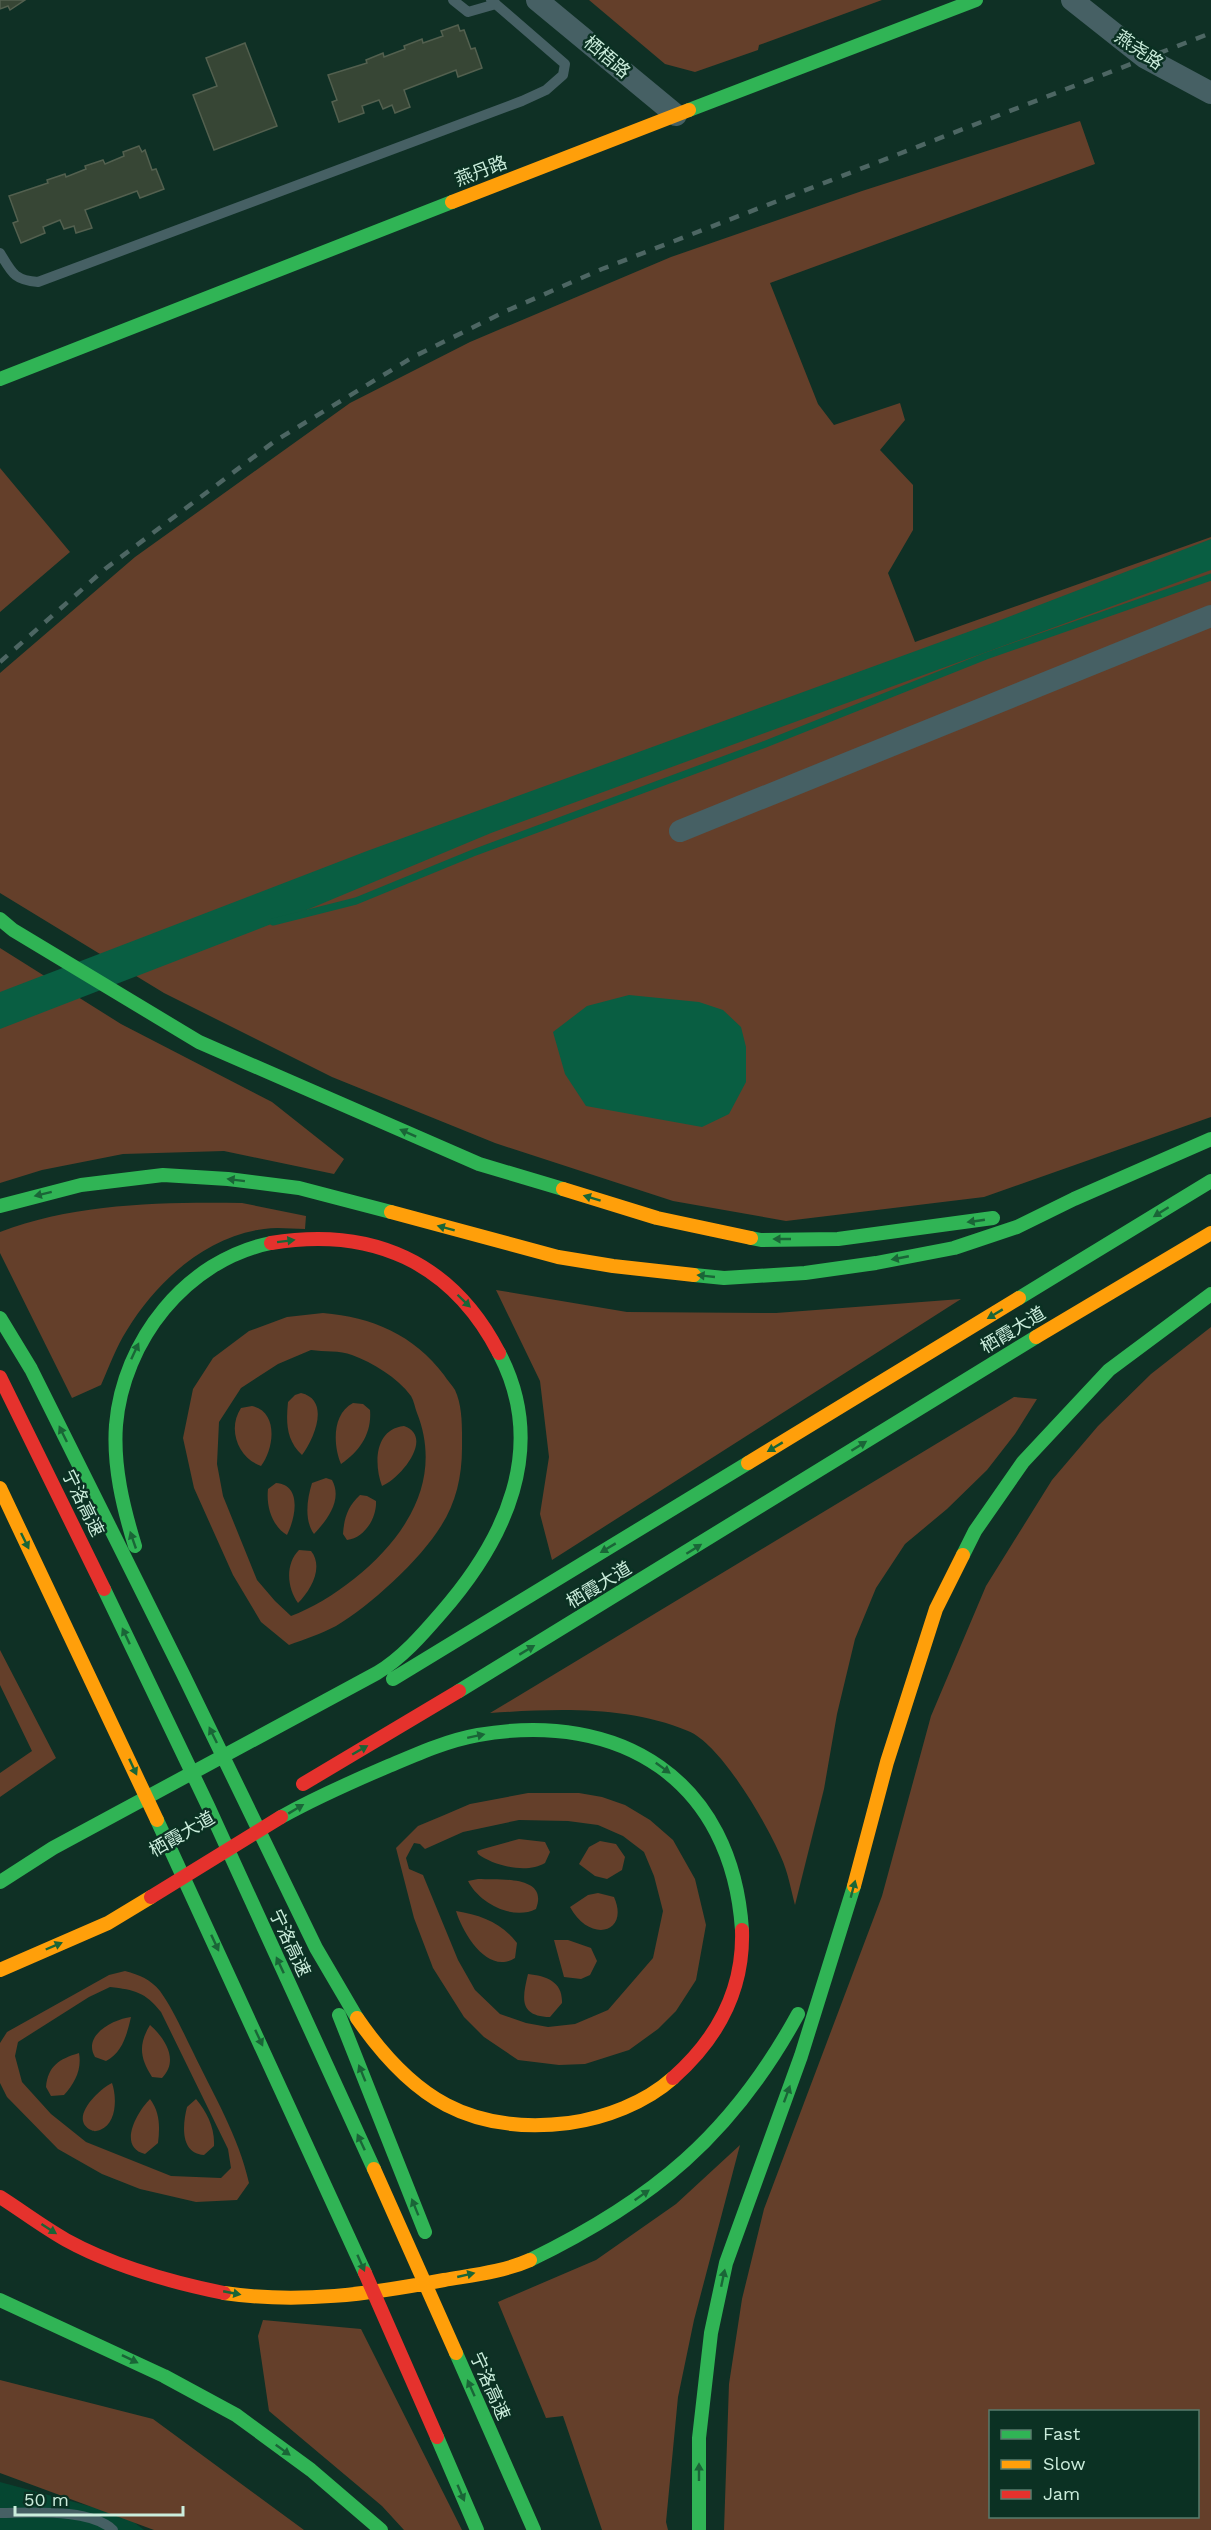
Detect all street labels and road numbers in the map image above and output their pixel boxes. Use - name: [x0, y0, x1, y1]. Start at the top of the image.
- street label: 燕尧路: [1111, 26, 1167, 74]
- street label: 栖梧路: [580, 31, 635, 82]
- street label: 燕丹路: [452, 151, 510, 190]
- street label: 栖霞大道: [976, 1302, 1049, 1357]
- street label: 宁洛高速: [58, 1466, 109, 1540]
- street label: 栖霞大道: [562, 1557, 635, 1612]
- street label: 栖霞大道: [145, 1806, 218, 1861]
- street label: 宁洛高速: [266, 1906, 315, 1980]
- street label: 宁洛高速: [466, 2349, 515, 2423]

